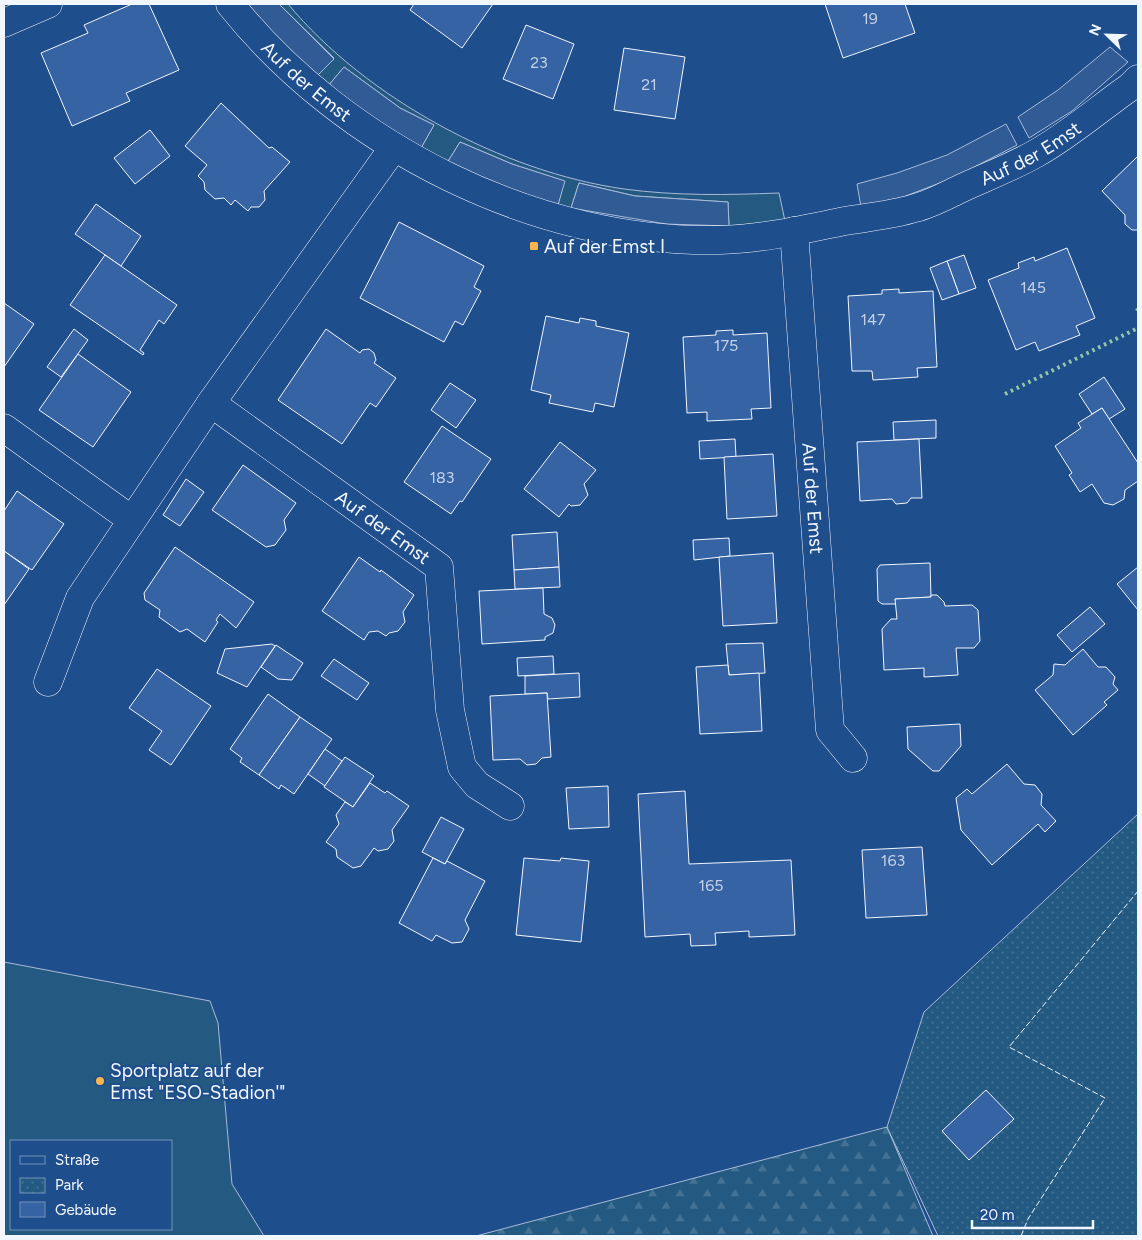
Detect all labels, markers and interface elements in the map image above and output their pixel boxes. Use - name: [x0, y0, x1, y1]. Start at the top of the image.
- house number: 19: [862, 9, 878, 28]
- north arrow: [1082, 10, 1132, 60]
- text: N: [1086, 22, 1105, 38]
- street label: Auf der Emst: [257, 36, 356, 127]
- house number: 23: [530, 53, 548, 72]
- house number: 21: [641, 75, 657, 94]
- street label: Auf der Emst: [977, 117, 1086, 190]
- place label: Auf der Emst I: [544, 235, 665, 258]
- marker: Auf der Emst I: [528, 240, 540, 252]
- house number: 145: [1020, 278, 1046, 297]
- house number: 147: [860, 310, 886, 329]
- house number: 175: [714, 336, 738, 355]
- street label: Auf der Emst: [797, 442, 828, 555]
- house number: 183: [429, 468, 455, 487]
- street label: Auf der Emst: [331, 485, 435, 569]
- house number: 163: [881, 851, 905, 870]
- house number: 165: [699, 876, 723, 895]
- place label: Sportplatz auf der Emst "ESO-Stadion'": [110, 1059, 285, 1104]
- marker: Sportplatz auf der Emst "ESO-Stadion'": [94, 1075, 106, 1087]
- legend: [10, 1140, 172, 1230]
- text: Straße: [55, 1151, 99, 1169]
- text: Park: [55, 1176, 84, 1194]
- scale bar: [972, 1198, 1093, 1230]
- text: Gebäude: [55, 1201, 116, 1219]
- text: 20 m: [980, 1206, 1014, 1224]

